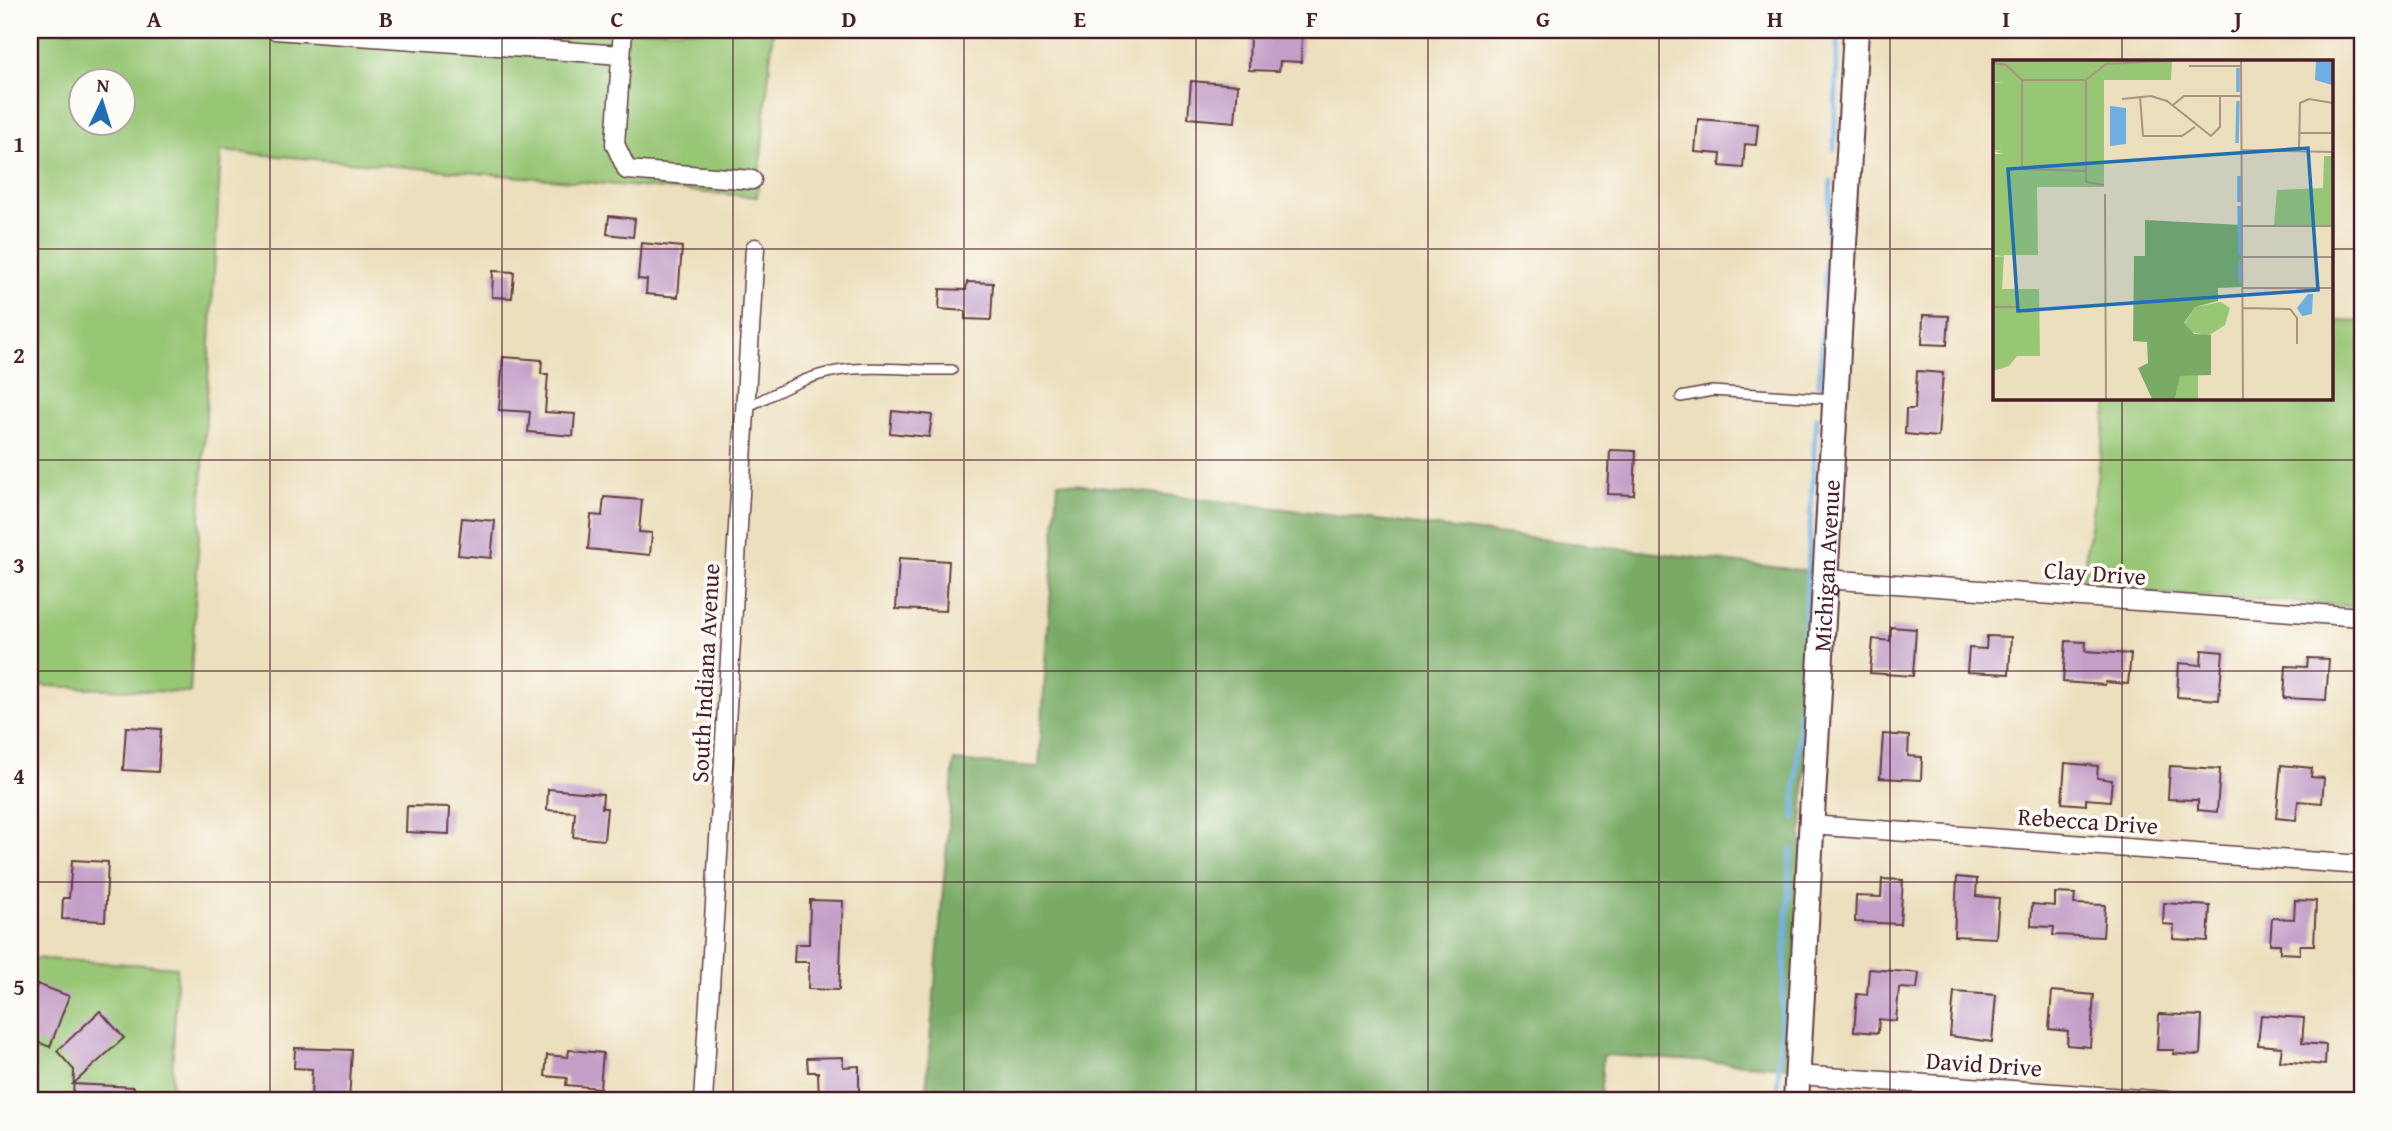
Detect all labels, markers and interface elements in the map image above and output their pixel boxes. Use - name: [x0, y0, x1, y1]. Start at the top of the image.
- text: A: [147, 2, 162, 35]
- text: B: [379, 2, 393, 35]
- text: C: [610, 2, 624, 35]
- text: D: [842, 2, 857, 35]
- text: E: [1074, 2, 1086, 35]
- text: F: [1306, 2, 1318, 35]
- text: G: [1536, 2, 1550, 35]
- text: H: [1767, 2, 1783, 35]
- text: I: [2002, 2, 2010, 35]
- text: J: [2230, 2, 2242, 35]
- inset map: [1993, 60, 2332, 399]
- north arrow: [66, 66, 136, 136]
- text: N: [96, 71, 111, 99]
- text: 1: [13, 127, 25, 160]
- text: 2: [13, 338, 25, 371]
- street label: Michigan Avenue: [1804, 479, 1848, 653]
- text: 3: [13, 548, 25, 581]
- street label: Clay Drive: [2043, 552, 2147, 594]
- street label: South Indiana Avenue: [682, 562, 728, 784]
- text: 4: [13, 759, 25, 792]
- street label: Rebecca Drive: [2017, 799, 2159, 843]
- text: 5: [13, 970, 25, 1003]
- street label: David Drive: [1925, 1042, 2043, 1086]

